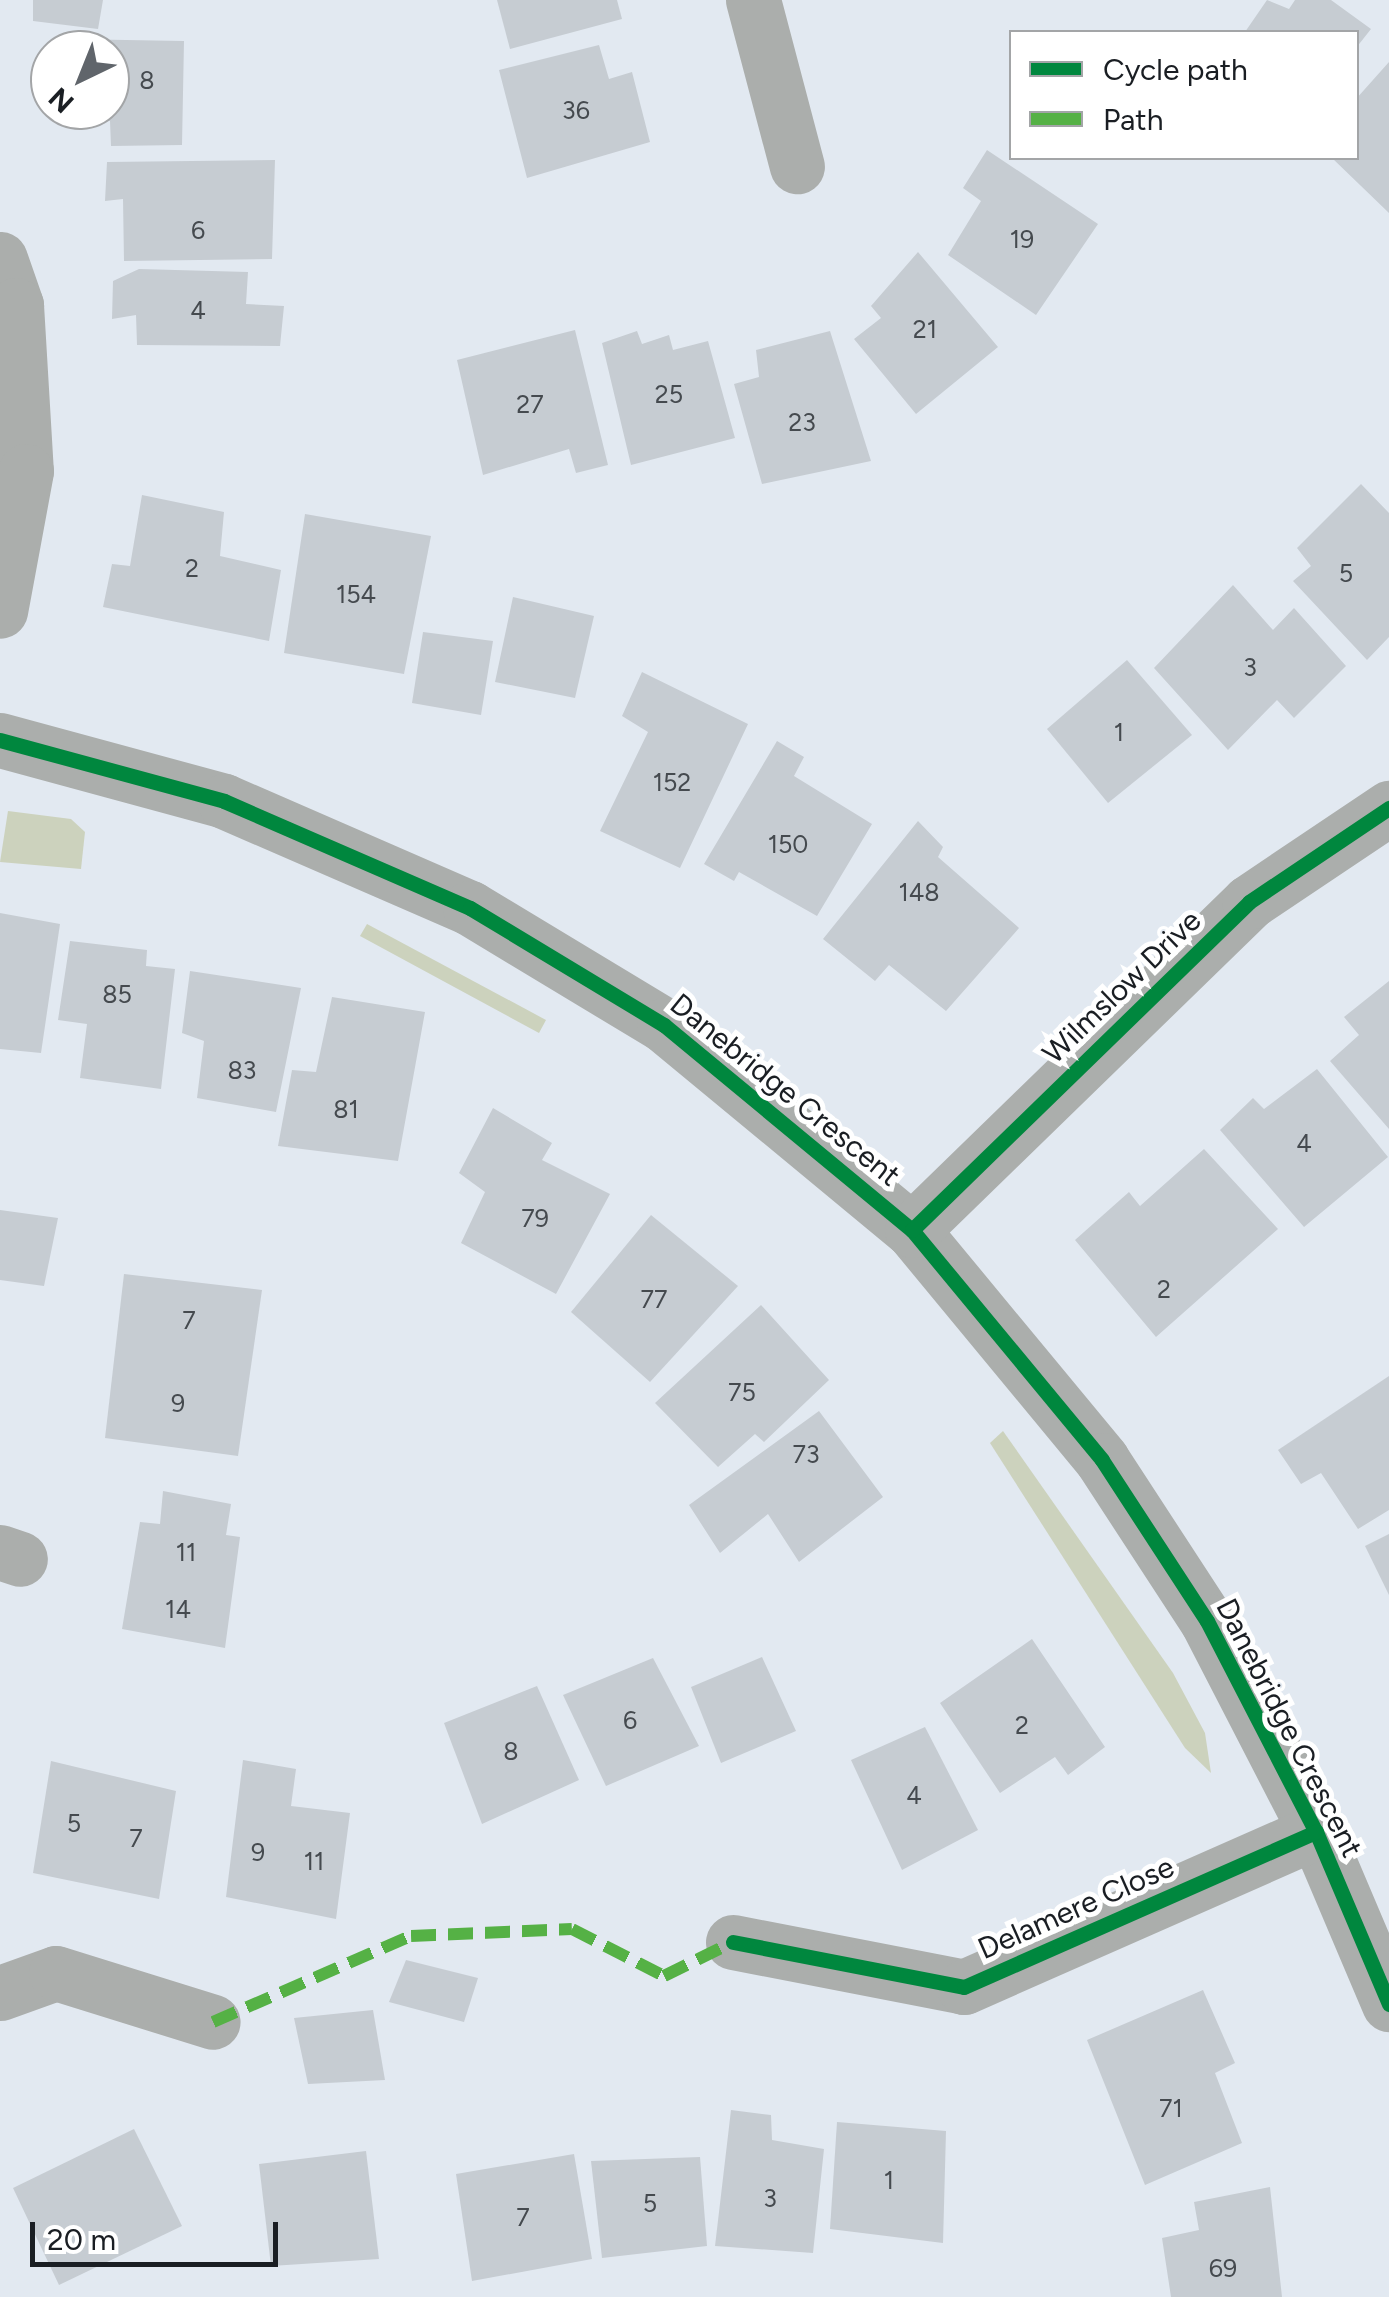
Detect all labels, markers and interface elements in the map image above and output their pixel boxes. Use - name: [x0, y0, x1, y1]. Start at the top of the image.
- north arrow: [30, 30, 130, 130]
- legend: [1009, 30, 1359, 160]
- text: Cycle path: [1103, 51, 1248, 88]
- house number: 8: [139, 65, 155, 95]
- text: N: [41, 81, 80, 120]
- house number: 36: [562, 95, 590, 125]
- text: Path: [1103, 101, 1163, 138]
- house number: 6: [191, 215, 205, 245]
- house number: 19: [1010, 224, 1034, 254]
- house number: 4: [190, 295, 206, 325]
- house number: 21: [913, 314, 937, 344]
- house number: 25: [655, 379, 683, 409]
- house number: 27: [516, 389, 544, 419]
- house number: 23: [788, 407, 816, 437]
- house number: 2: [185, 553, 199, 583]
- house number: 5: [1339, 558, 1353, 588]
- house number: 154: [336, 579, 376, 609]
- house number: 3: [1243, 652, 1257, 682]
- house number: 1: [1114, 717, 1124, 747]
- house number: 152: [653, 767, 691, 797]
- house number: 150: [768, 829, 808, 859]
- house number: 148: [898, 877, 940, 907]
- street label: Wilmslow Drive: [1035, 903, 1209, 1071]
- house number: 85: [102, 979, 132, 1009]
- street label: Danebridge Crescent: [663, 986, 907, 1194]
- house number: 83: [228, 1055, 256, 1085]
- house number: 81: [333, 1094, 359, 1124]
- house number: 4: [1296, 1128, 1312, 1158]
- house number: 79: [521, 1203, 549, 1233]
- house number: 2: [1157, 1274, 1171, 1304]
- house number: 77: [641, 1284, 667, 1314]
- house number: 7: [182, 1305, 196, 1335]
- house number: 75: [728, 1377, 756, 1407]
- house number: 9: [171, 1388, 185, 1418]
- house number: 73: [792, 1439, 820, 1469]
- house number: 11: [176, 1537, 196, 1567]
- street label: Danebridge Crescent: [1208, 1593, 1370, 1863]
- house number: 14: [165, 1594, 191, 1624]
- house number: 6: [623, 1705, 637, 1735]
- house number: 2: [1015, 1710, 1029, 1740]
- house number: 8: [503, 1736, 519, 1766]
- house number: 4: [906, 1780, 922, 1810]
- house number: 5: [67, 1808, 81, 1838]
- house number: 7: [129, 1823, 143, 1853]
- house number: 9: [251, 1837, 265, 1867]
- house number: 11: [304, 1846, 324, 1876]
- street label: Delamere Close: [972, 1849, 1180, 1967]
- house number: 71: [1159, 2093, 1183, 2123]
- house number: 1: [884, 2165, 894, 2195]
- house number: 3: [763, 2183, 777, 2213]
- house number: 5: [643, 2188, 657, 2218]
- scale bar: [35, 2202, 282, 2264]
- house number: 7: [516, 2202, 530, 2232]
- text: 20 m: [47, 2221, 116, 2258]
- house number: 69: [1209, 2253, 1237, 2283]

